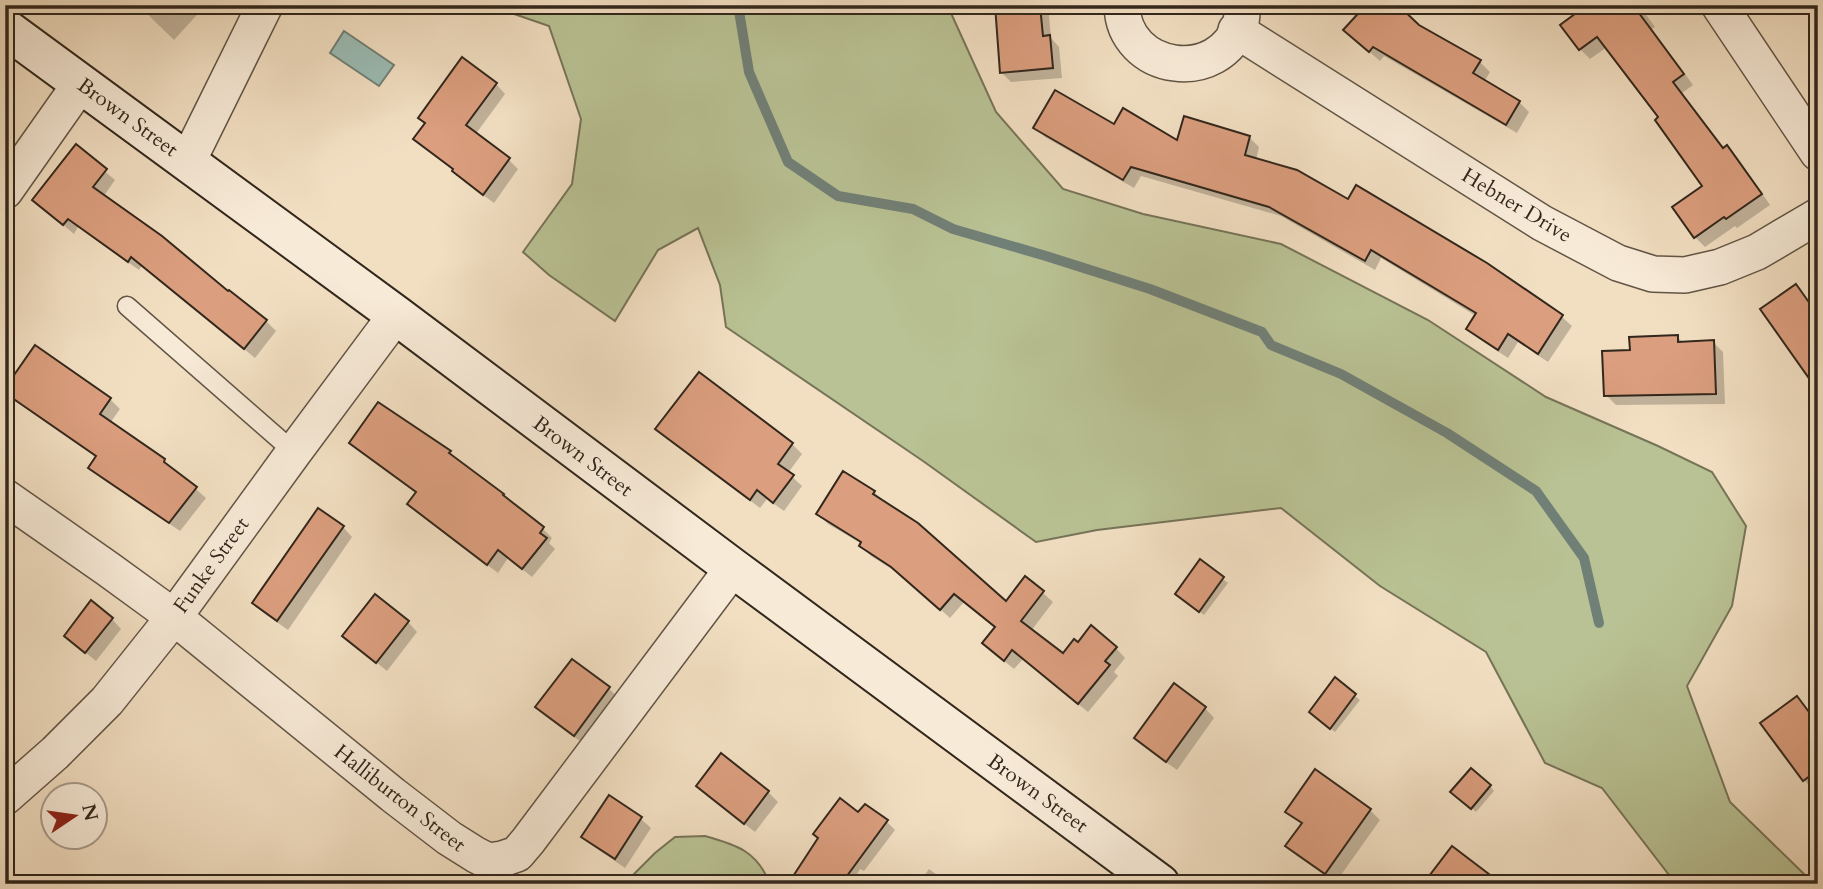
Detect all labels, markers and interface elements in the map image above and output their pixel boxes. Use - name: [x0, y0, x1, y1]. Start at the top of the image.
- street label: Brown Street: [71, 71, 184, 164]
- street label: Hebner Drive: [1456, 161, 1577, 250]
- street label: Brown Street: [527, 409, 639, 504]
- street label: Funke Street: [167, 511, 256, 619]
- street label: Halliburton Street: [328, 738, 472, 859]
- street label: Brown Street: [981, 747, 1094, 840]
- north arrow: [38, 780, 108, 850]
- text: N: [75, 801, 104, 824]

